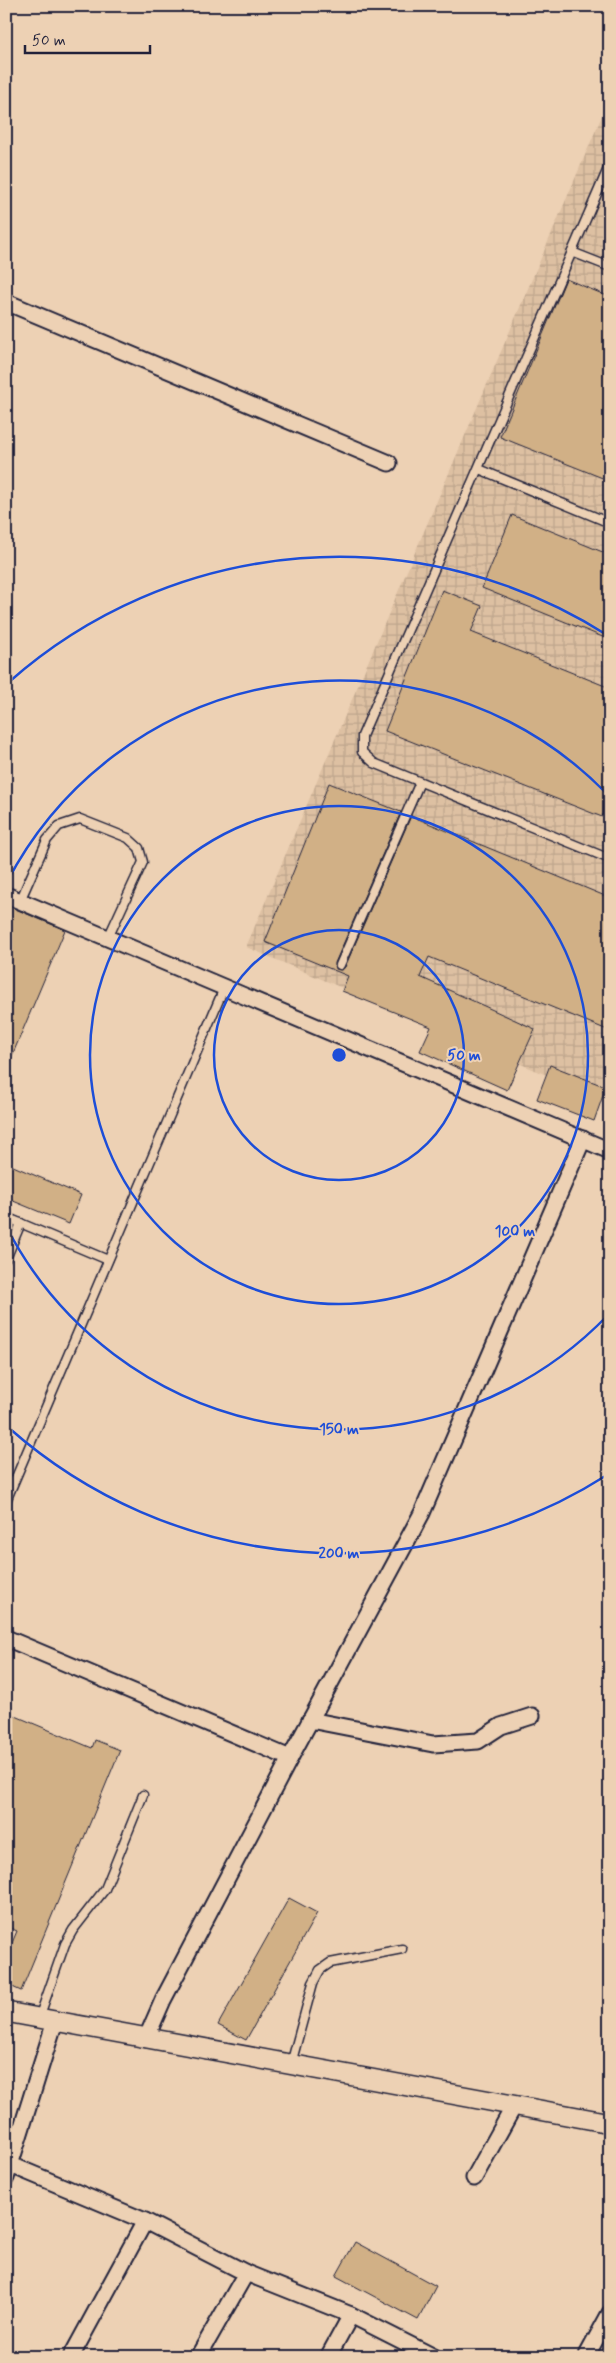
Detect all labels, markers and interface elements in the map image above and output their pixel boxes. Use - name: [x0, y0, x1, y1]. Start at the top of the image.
- scale bar: [25, 22, 150, 54]
- text: 50 m: [32, 31, 66, 51]
- centre of rings: [330, 1046, 348, 1064]
- text: 50 m: [447, 1046, 481, 1066]
- text: 100 m: [495, 1222, 535, 1242]
- text: 150 m: [319, 1420, 359, 1440]
- text: 200 m: [319, 1544, 360, 1564]

